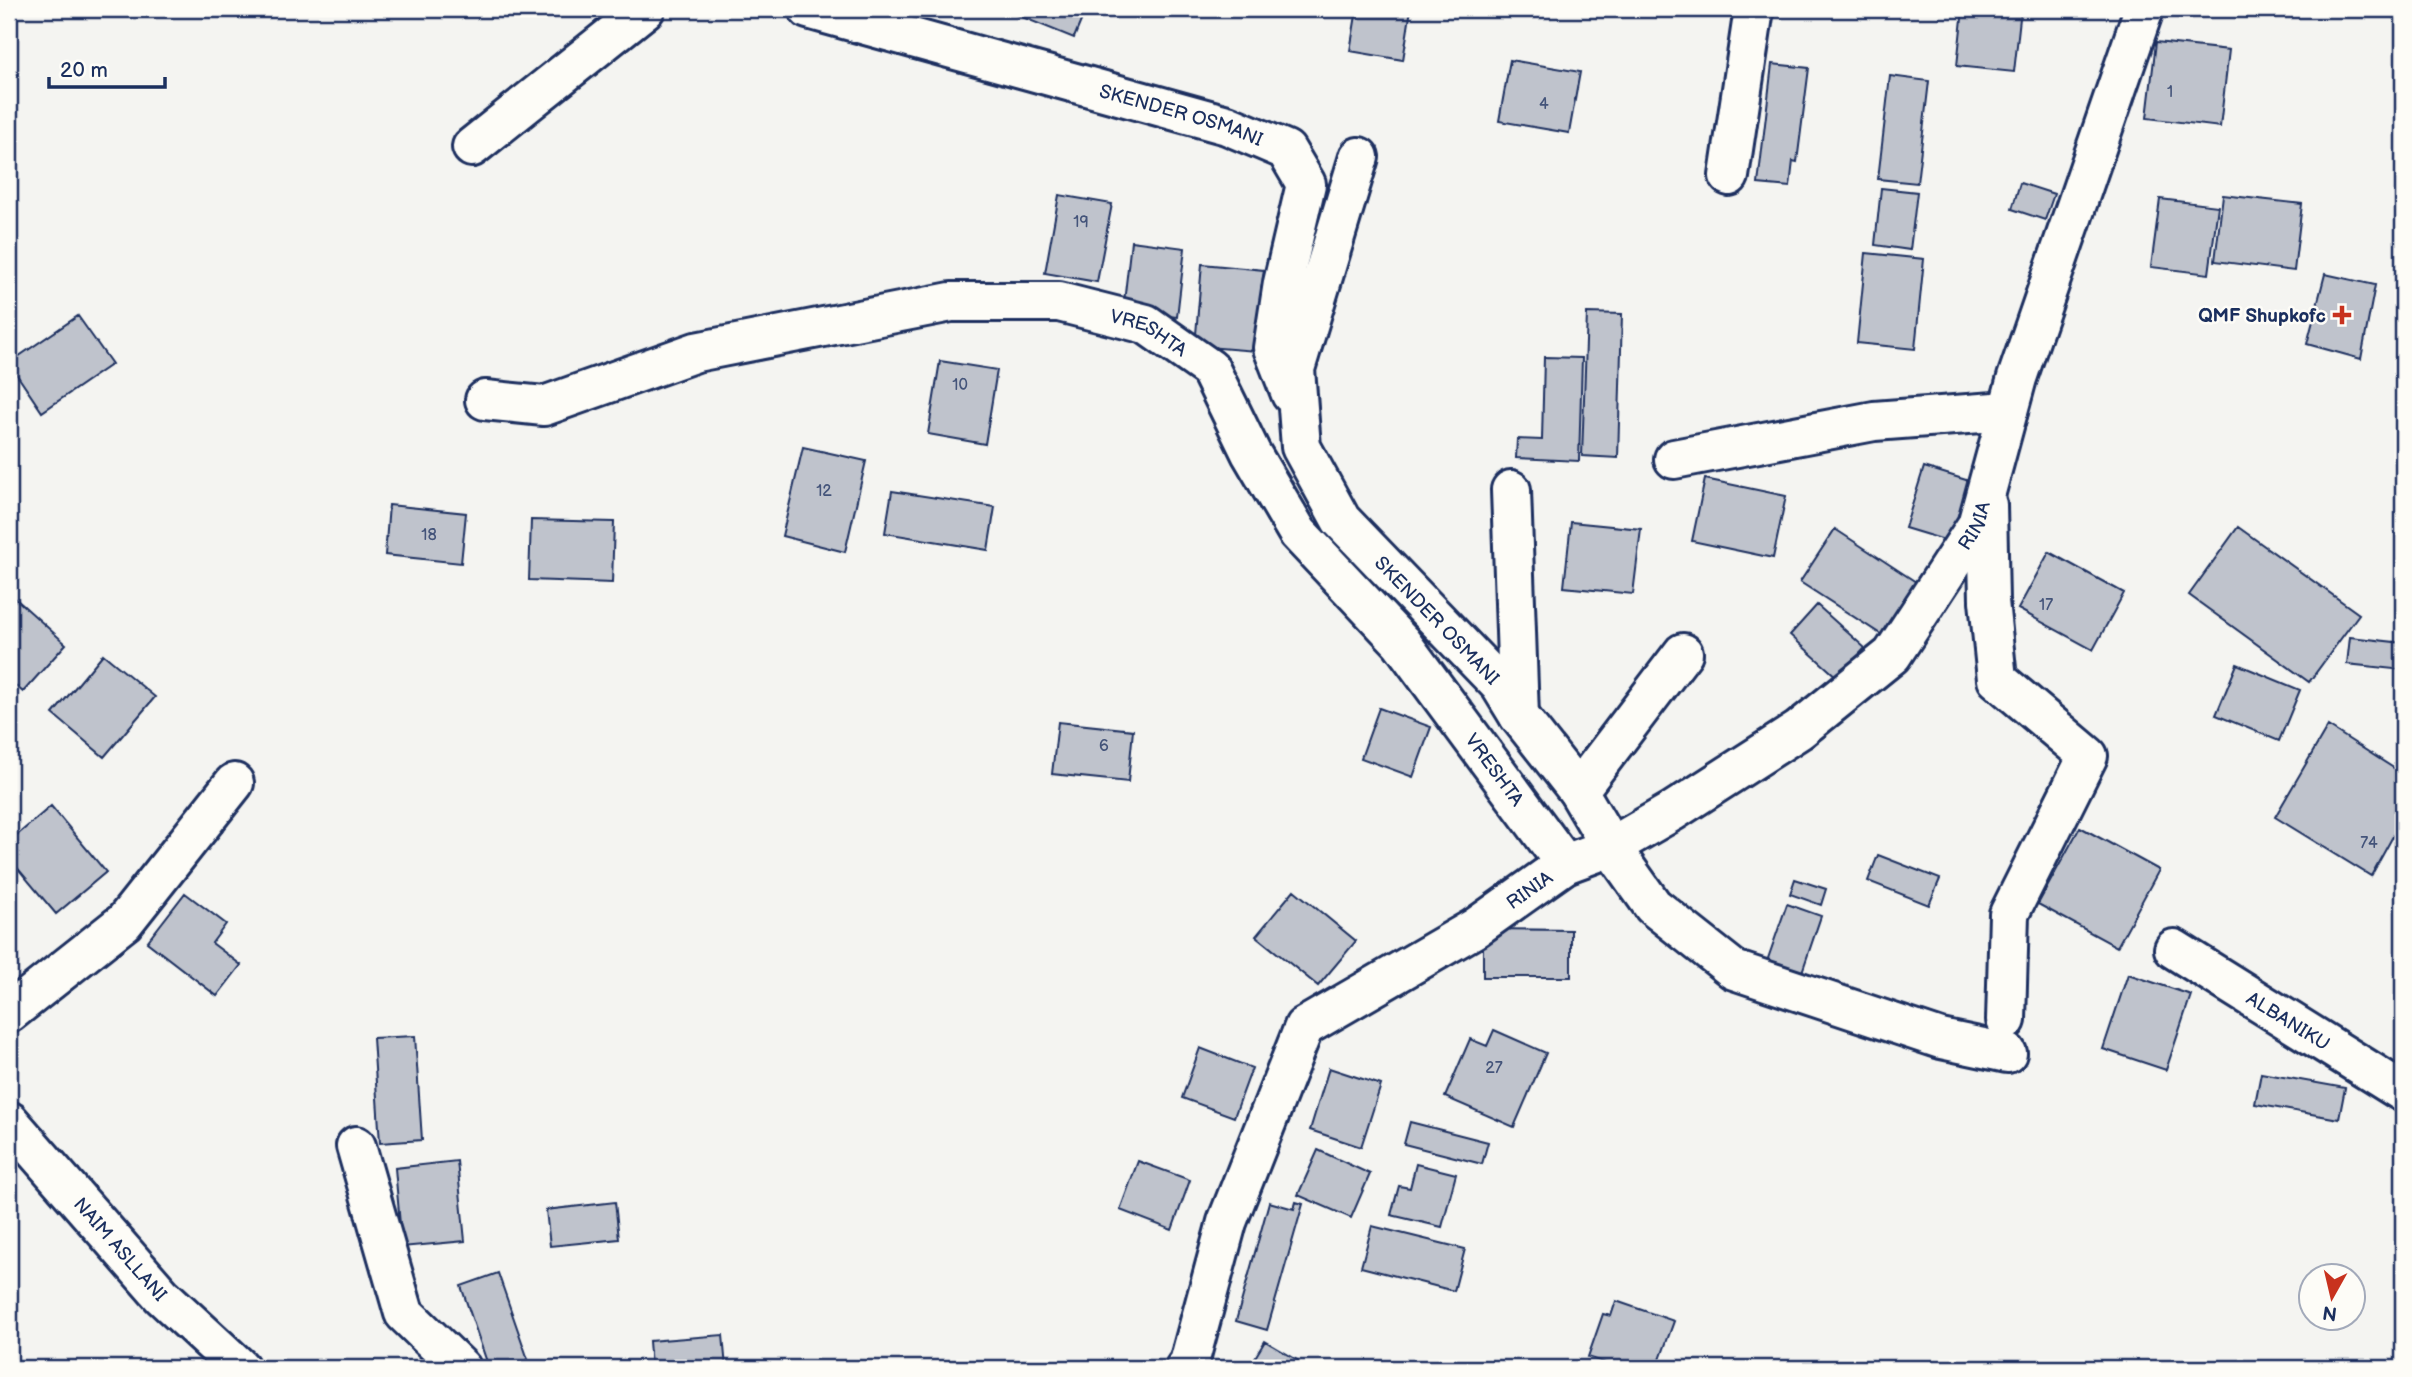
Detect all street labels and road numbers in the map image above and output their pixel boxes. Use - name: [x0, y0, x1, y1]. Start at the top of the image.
- street label: SKENDER OSMANI: [1097, 80, 1266, 152]
- street label: VRESHTA: [1108, 305, 1191, 362]
- street label: RINIA: [1954, 499, 1996, 555]
- street label: SKENDER OSMANI: [1369, 552, 1504, 690]
- street label: VRESHTA: [1460, 730, 1528, 811]
- street label: RINIA: [1502, 866, 1558, 915]
- street label: ALBANIKU: [2242, 987, 2333, 1056]
- street label: NAIM ASLLANI: [68, 1193, 171, 1307]

